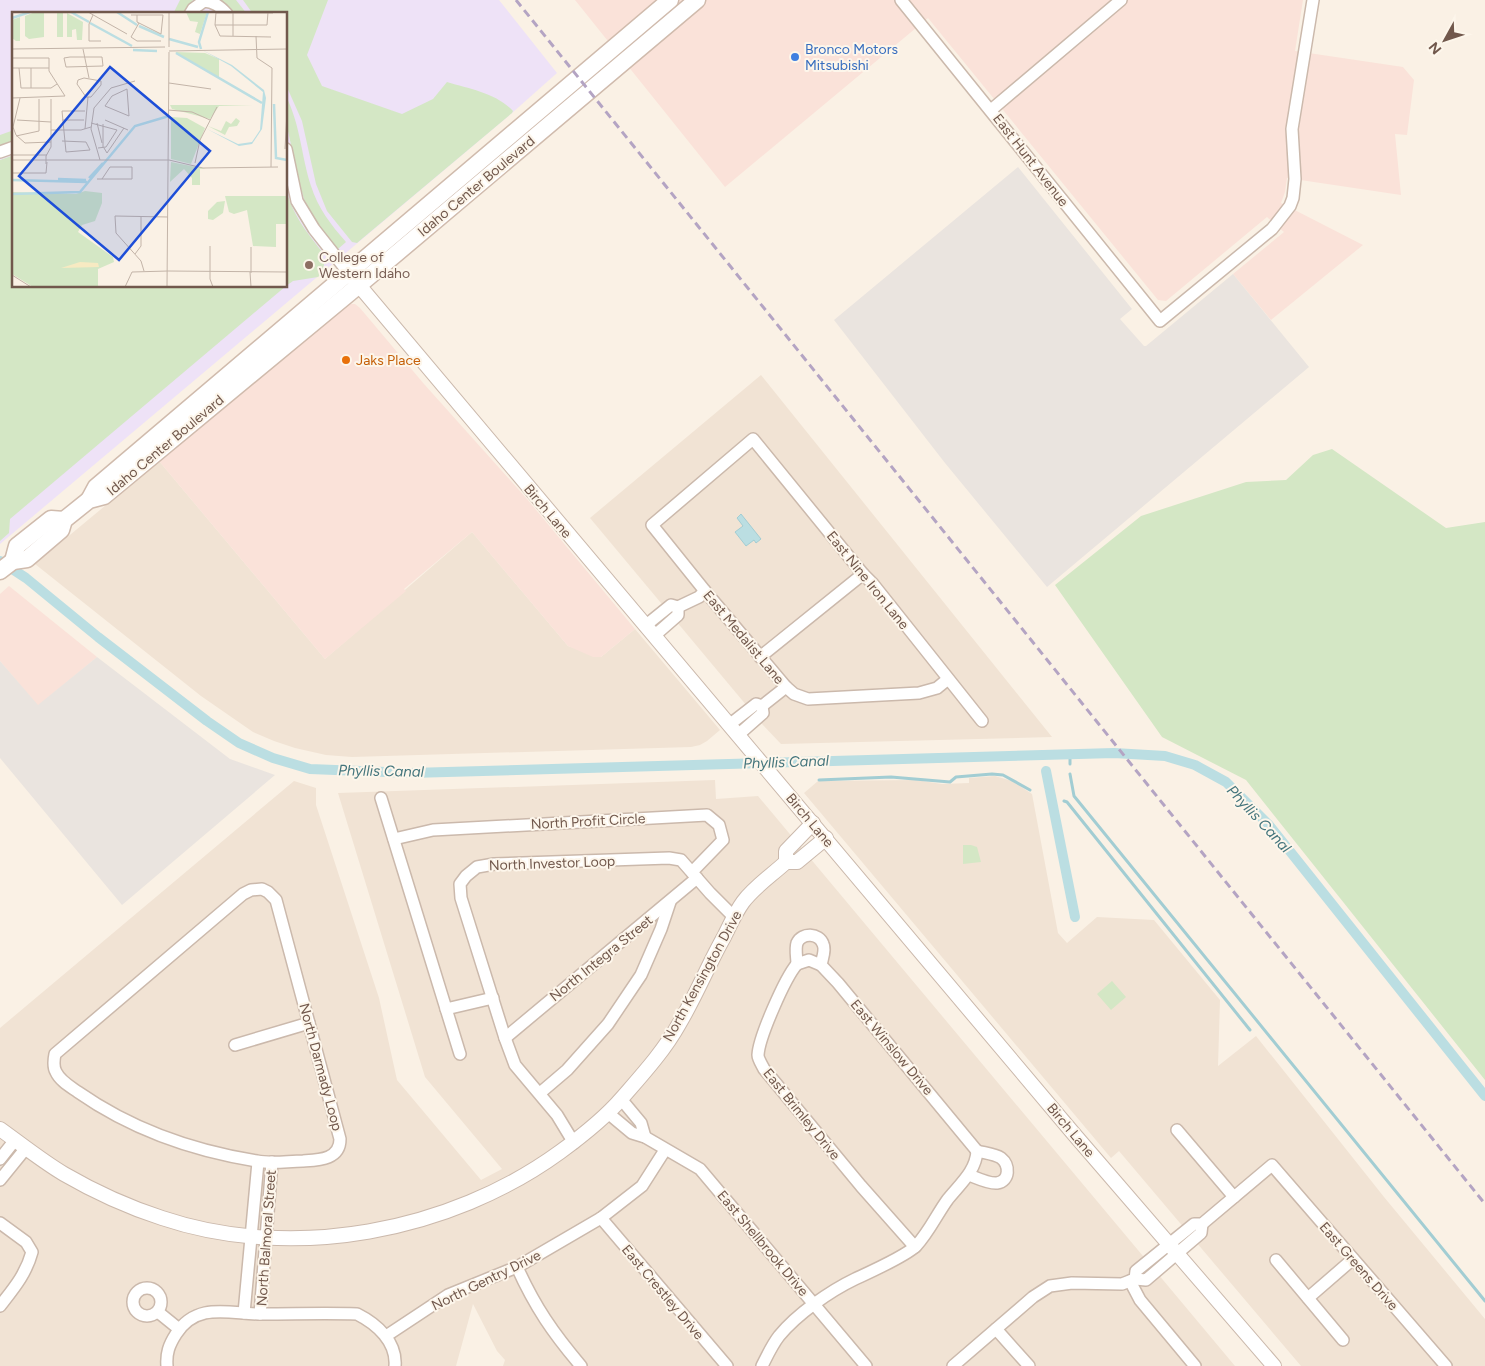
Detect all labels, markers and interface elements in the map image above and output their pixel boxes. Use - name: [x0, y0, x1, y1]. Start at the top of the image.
- inset map: [12, 12, 288, 288]
- north arrow: [1420, 15, 1470, 65]
- text: N: [1425, 38, 1445, 58]
- place label: Bronco Motors Mitsubishi: [805, 41, 898, 74]
- marker: Bronco Motors Mitsubishi: [789, 51, 801, 63]
- street label: East Hunt Avenue: [989, 111, 1072, 210]
- street label: Idaho Center Boulevard: [414, 133, 538, 240]
- place label: College of Western Idaho: [319, 249, 410, 282]
- marker: College of Western Idaho: [303, 259, 315, 271]
- place label: Jaks Place: [356, 352, 421, 369]
- marker: Jaks Place: [340, 354, 352, 366]
- street label: Idaho Center Boulevard: [103, 392, 227, 499]
- street label: Birch Lane: [520, 481, 575, 542]
- street label: East Nine Iron Lane: [823, 528, 913, 633]
- street label: East Medalist Lane: [699, 587, 788, 688]
- water label: Phyllis Canal: [743, 751, 830, 772]
- water label: Phyllis Canal: [338, 761, 425, 781]
- water label: Phyllis Canal: [1223, 781, 1295, 857]
- street label: Birch Lane: [782, 790, 837, 851]
- street label: North Profit Circle: [530, 810, 646, 833]
- street label: North Investor Loop: [489, 853, 615, 874]
- street label: North Kensington Drive: [659, 908, 746, 1045]
- street label: North Integra Street: [546, 912, 656, 1005]
- street label: East Winslow Drive: [847, 996, 937, 1099]
- street label: North Darmady Loop: [295, 1001, 346, 1133]
- street label: East Brimley Drive: [759, 1065, 844, 1164]
- street label: Birch Lane: [1043, 1100, 1098, 1161]
- street label: North Balmoral Street: [253, 1169, 280, 1307]
- street label: East Shellbrook Drive: [713, 1187, 812, 1300]
- street label: East Greens Drive: [1316, 1219, 1402, 1314]
- street label: East Crestley Drive: [618, 1241, 708, 1344]
- street label: North Gentry Drive: [429, 1246, 544, 1314]

